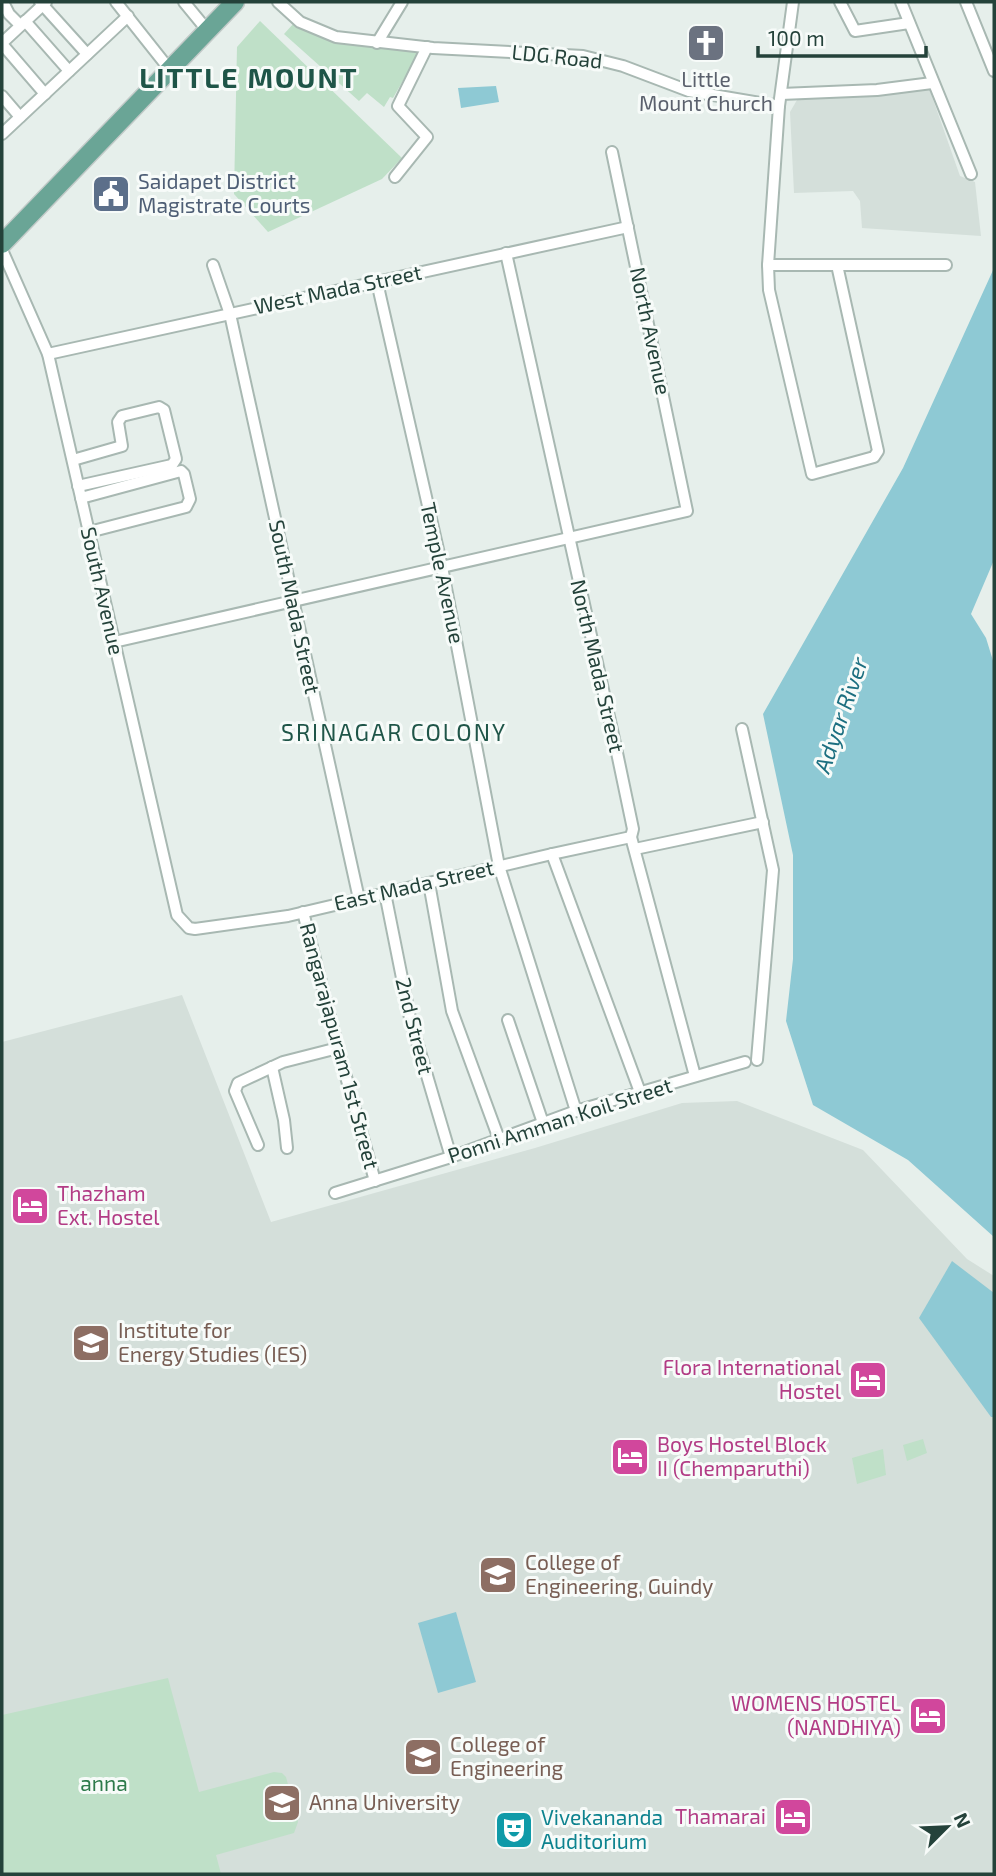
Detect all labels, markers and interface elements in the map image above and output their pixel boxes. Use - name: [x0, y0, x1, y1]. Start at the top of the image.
- scale bar: [758, 14, 926, 58]
- church icon: Little Mount Church: [685, 22, 727, 64]
- text: 100 m: [768, 25, 825, 50]
- street label: LDG Road: [511, 38, 604, 73]
- district label: LITTLE MOUNT: [139, 60, 359, 94]
- place label: Little Mount Church: [639, 66, 773, 115]
- place label: Saidapet District Magistrate Courts: [138, 168, 310, 217]
- public building icon: Saidapet District Magistrate Courts: [90, 173, 132, 215]
- street label: West Mada Street: [252, 259, 424, 319]
- street label: North Avenue: [626, 265, 677, 397]
- street label: Temple Avenue: [416, 500, 471, 646]
- street label: South Mada Street: [265, 517, 326, 696]
- street label: South Avenue: [77, 524, 130, 657]
- street label: North Mada Street: [566, 577, 631, 755]
- water label: Adyar River: [807, 652, 873, 777]
- district label: SRINAGAR COLONY: [281, 718, 507, 746]
- street label: East Mada Street: [331, 854, 496, 915]
- street label: Rangarajapuram 1st Street: [295, 920, 385, 1172]
- street label: 2nd Street: [391, 975, 440, 1077]
- street label: Ponni Amman Koil Street: [444, 1071, 675, 1168]
- place label: Thazham Ext. Hostel: [57, 1180, 160, 1229]
- hotel icon: Thazham Ext. Hostel: [9, 1185, 51, 1227]
- place label: Institute for Energy Studies (IES): [118, 1317, 307, 1366]
- school or university icon: Institute for Energy Studies (IES): [70, 1322, 112, 1364]
- place label: Flora International Hostel: [663, 1354, 842, 1403]
- hotel icon: Flora International Hostel: [847, 1359, 889, 1401]
- place label: Boys Hostel Block II (Chemparuthi): [657, 1431, 827, 1480]
- hotel icon: Boys Hostel Block II (Chemparuthi): [609, 1436, 651, 1478]
- place label: College of Engineering, Guindy: [525, 1549, 713, 1598]
- school or university icon: College of Engineering, Guindy: [477, 1554, 519, 1596]
- place label: WOMENS HOSTEL (NANDHIYA): [731, 1690, 901, 1739]
- hotel icon: WOMENS HOSTEL (NANDHIYA): [907, 1695, 949, 1737]
- place label: College of Engineering: [450, 1731, 563, 1780]
- school or university icon: College of Engineering: [402, 1736, 444, 1778]
- park label: anna: [80, 1770, 128, 1795]
- school or university icon: Anna University: [261, 1782, 303, 1824]
- place label: Anna University: [309, 1789, 460, 1814]
- north arrow: [912, 1792, 982, 1862]
- hotel icon: Thamarai: [772, 1796, 814, 1838]
- place label: Thamarai: [675, 1803, 766, 1828]
- place label: Vivekananda Auditorium: [541, 1804, 663, 1853]
- theatre icon: Vivekananda Auditorium: [493, 1809, 535, 1851]
- text: N: [950, 1809, 976, 1831]

